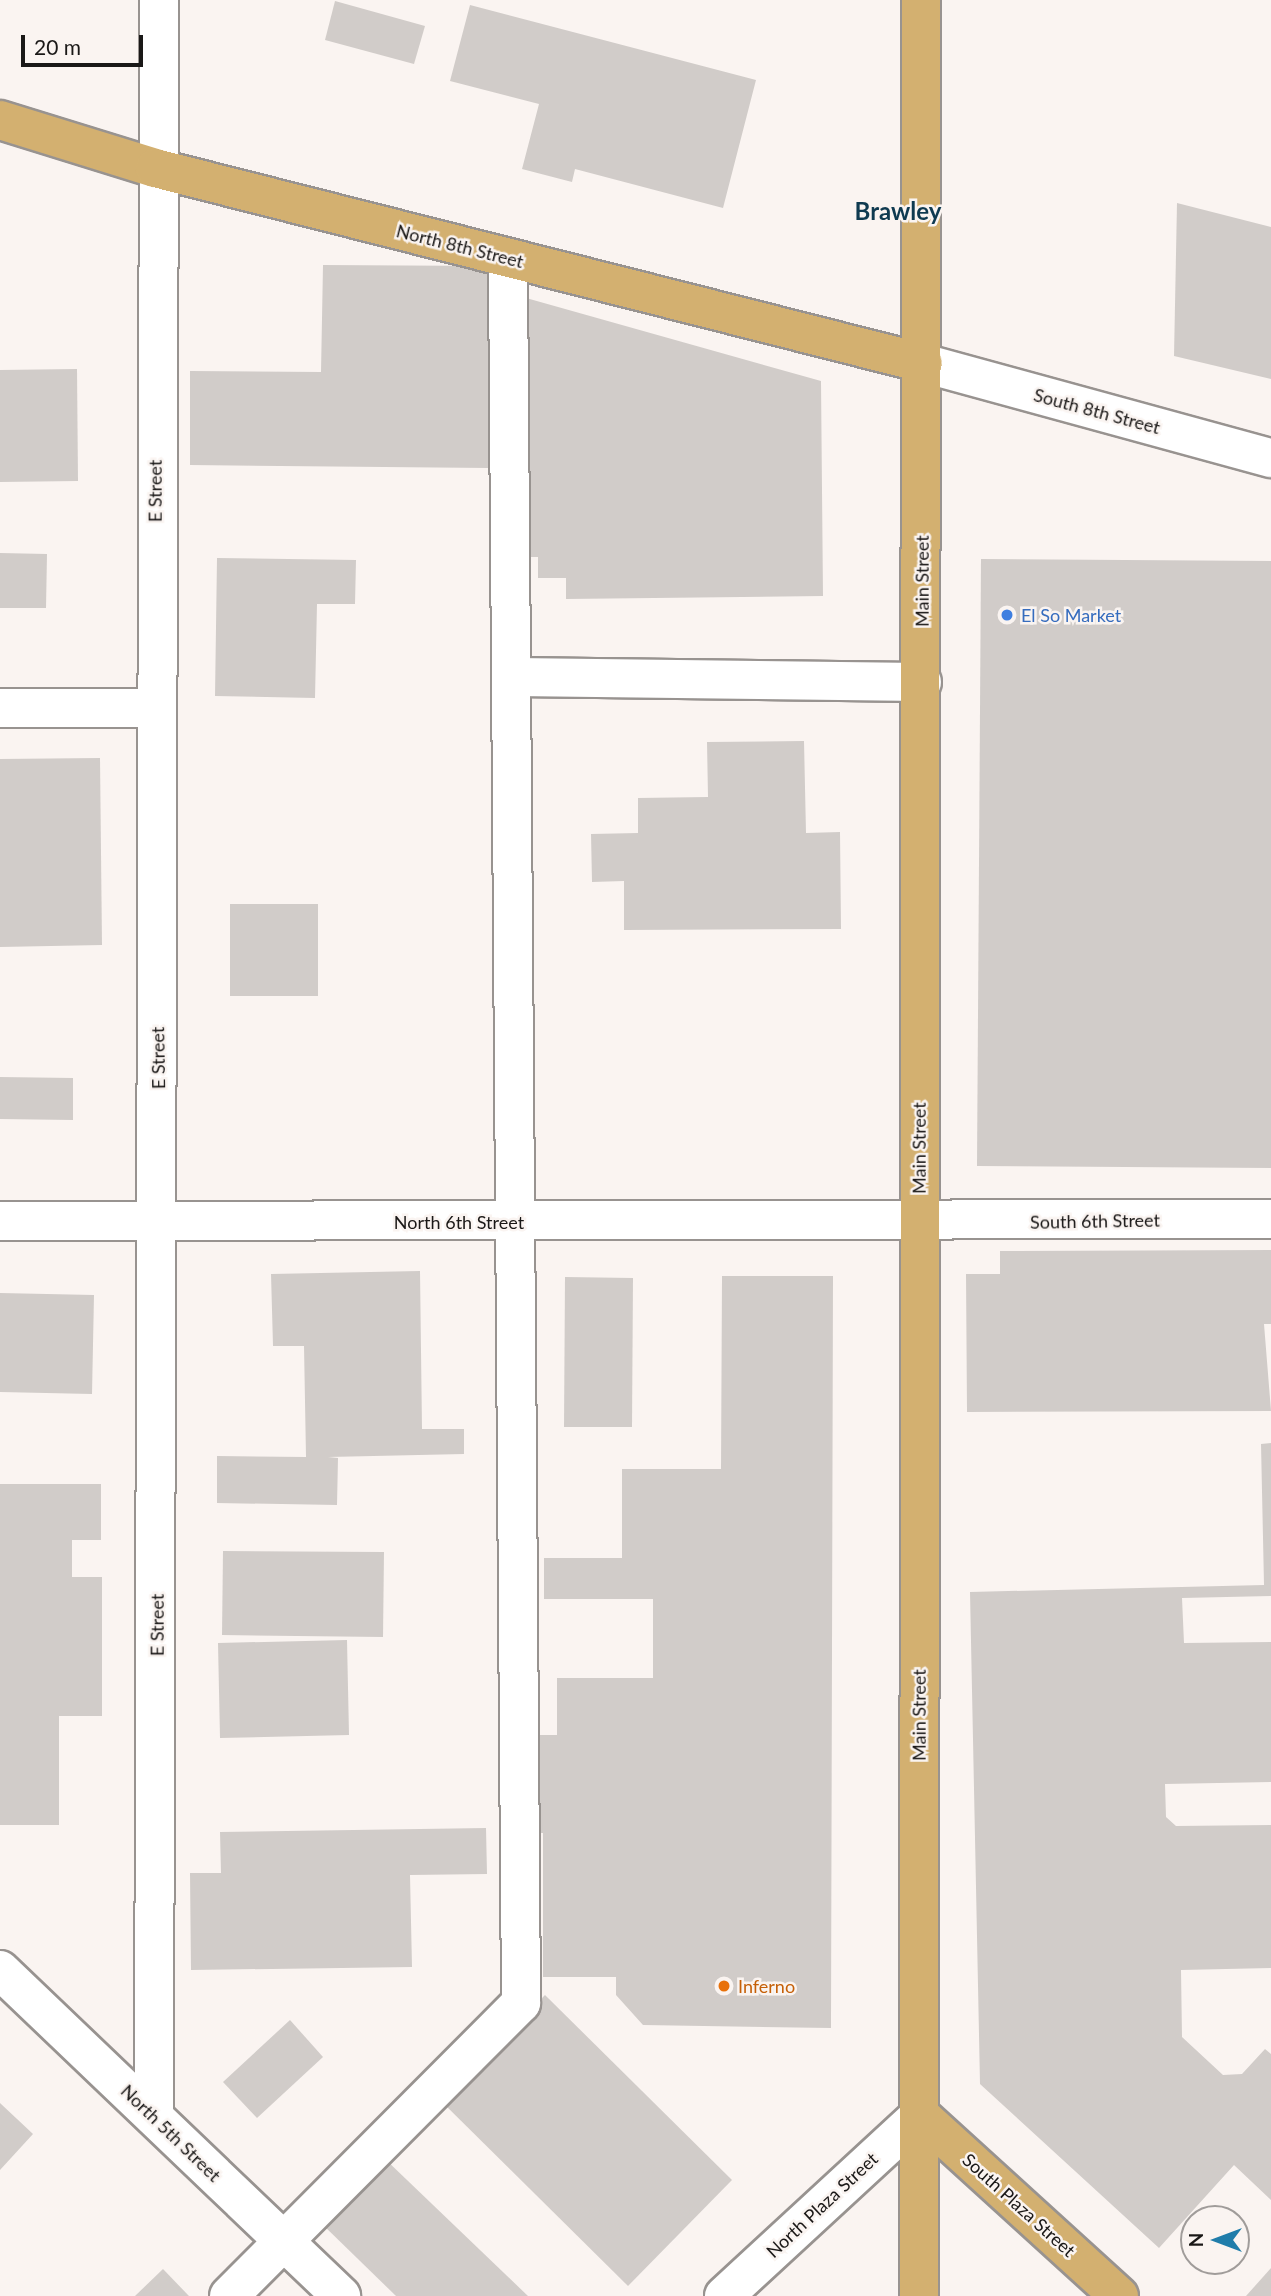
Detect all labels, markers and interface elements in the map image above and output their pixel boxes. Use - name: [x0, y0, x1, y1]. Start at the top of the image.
- scale bar: [24, 21, 147, 65]
- text: 20 m: [34, 34, 81, 59]
- district label: Brawley: [855, 197, 941, 225]
- street label: North 8th Street: [394, 220, 526, 272]
- street label: South 8th Street: [1031, 384, 1163, 438]
- street label: E Street: [144, 460, 166, 522]
- street label: Main Street: [911, 535, 933, 627]
- place label: El So Market: [1021, 604, 1121, 626]
- marker: El So Market: [999, 607, 1015, 623]
- street label: E Street: [147, 1027, 169, 1089]
- street label: Main Street: [908, 1102, 930, 1194]
- street label: South 6th Street: [1030, 1209, 1160, 1233]
- street label: North 6th Street: [394, 1211, 524, 1233]
- street label: E Street: [146, 1594, 168, 1656]
- street label: Main Street: [908, 1669, 930, 1761]
- place label: Inferno: [738, 1975, 795, 1997]
- marker: Inferno: [716, 1978, 732, 1994]
- street label: North 5th Street: [117, 2080, 225, 2186]
- street label: North Plaza Street: [762, 2148, 882, 2262]
- street label: South Plaza Street: [958, 2149, 1080, 2261]
- north arrow: [1180, 2205, 1250, 2275]
- text: N: [1184, 2233, 1207, 2247]

